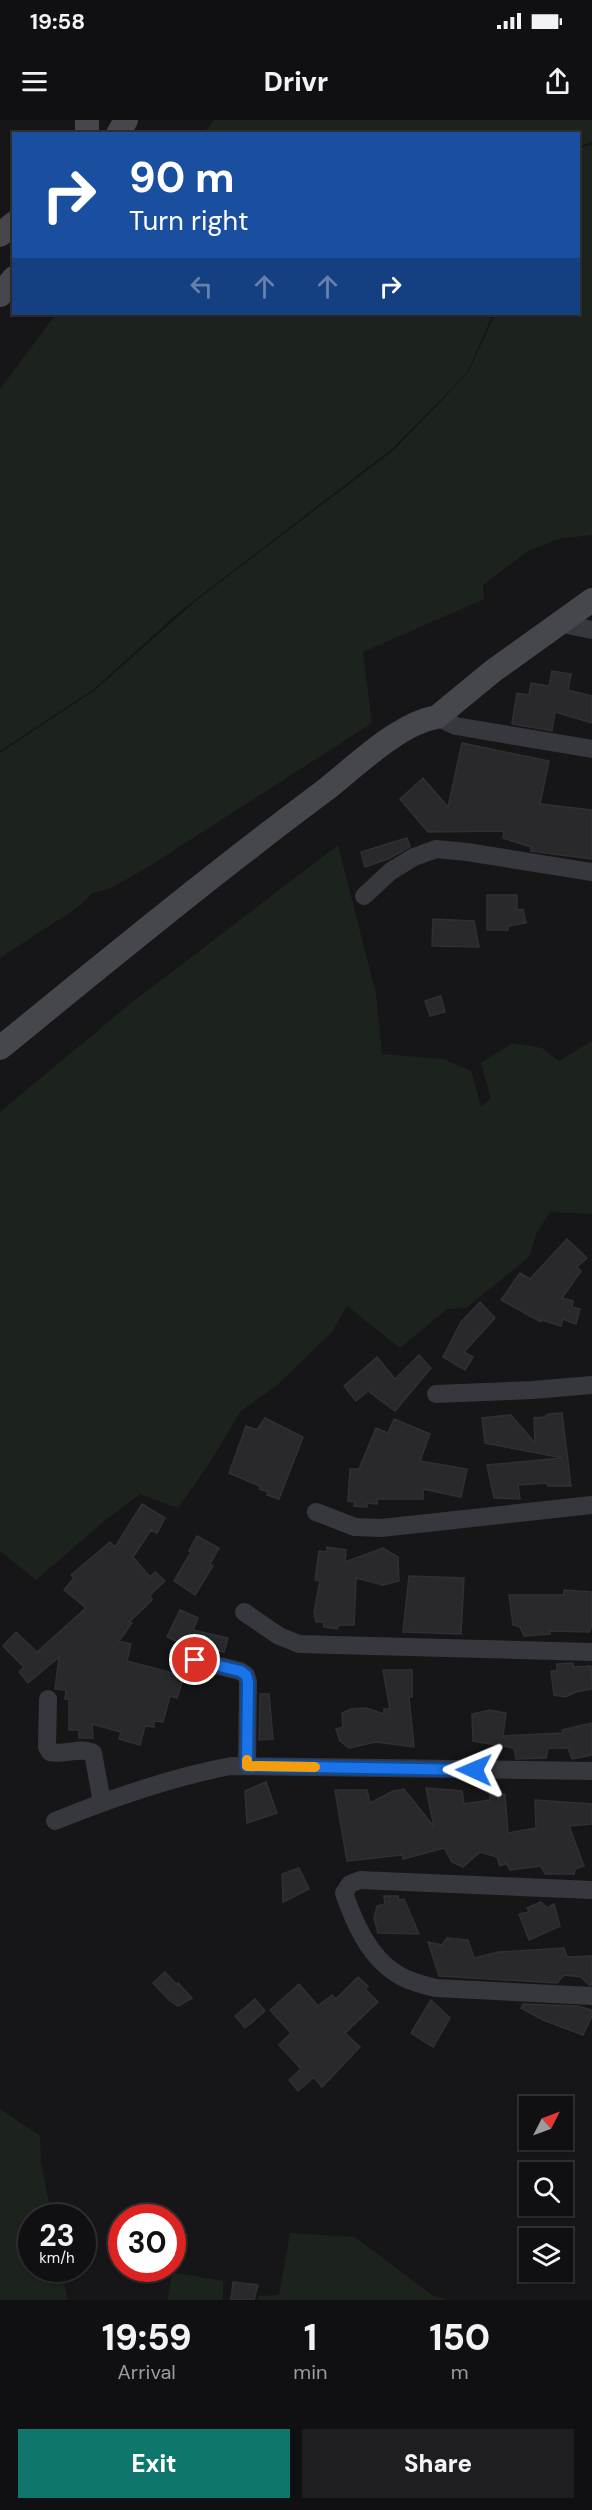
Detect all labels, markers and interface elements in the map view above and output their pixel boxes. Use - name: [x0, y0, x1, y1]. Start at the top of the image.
- text: 19:58: [30, 7, 85, 36]
- text: Drivr: [264, 64, 328, 99]
- icon: menu: [18, 65, 51, 98]
- icon: share: [541, 65, 574, 98]
- text: 90 m: [129, 150, 235, 205]
- icon: right: [30, 156, 108, 234]
- text: Turn right: [129, 203, 249, 238]
- icon: left: [185, 270, 218, 303]
- icon: ahead: [248, 270, 281, 303]
- icon: ahead: [311, 270, 344, 303]
- icon: right: [374, 270, 407, 303]
- pin: [169, 1634, 220, 1685]
- icon: arrive: [178, 1643, 211, 1676]
- position arrow: [442, 1738, 506, 1802]
- north arrow: [519, 2096, 573, 2150]
- map controls: [519, 2096, 573, 2282]
- button: search: [519, 2162, 573, 2216]
- speed limit sign: 30: [108, 2204, 186, 2282]
- text: 23: [39, 2216, 75, 2255]
- button: layers: [519, 2228, 573, 2282]
- text: km/h: [39, 2248, 75, 2268]
- text: 19:59: [102, 2314, 192, 2361]
- text: 1: [304, 2314, 317, 2361]
- text: 150: [429, 2314, 490, 2361]
- text: Arrival: [118, 2359, 176, 2385]
- text: min: [293, 2359, 327, 2385]
- text: m: [451, 2359, 469, 2385]
- button: Exit: [18, 2429, 290, 2498]
- button: Share: [302, 2429, 574, 2498]

